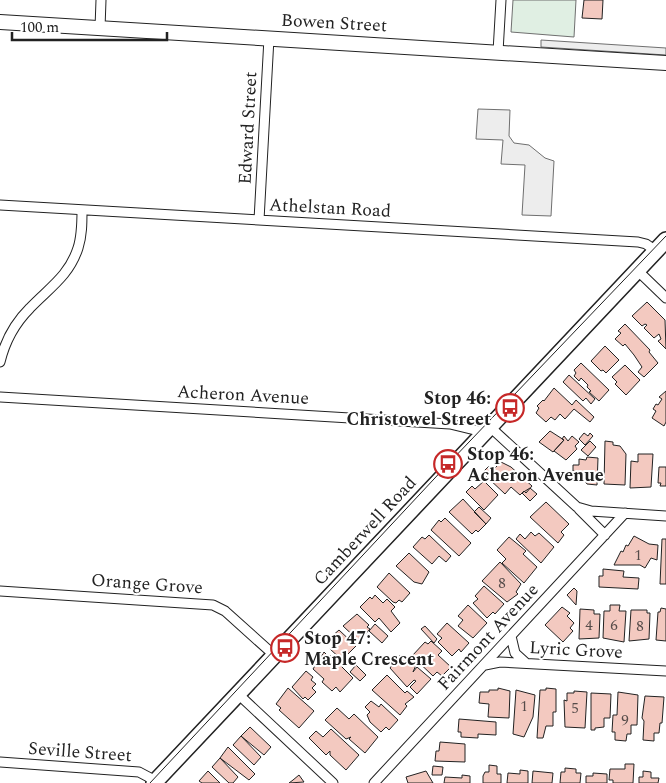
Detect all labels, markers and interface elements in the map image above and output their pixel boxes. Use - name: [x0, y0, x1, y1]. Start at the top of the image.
- street label: Bowen Street: [280, 7, 388, 39]
- scale bar: [12, 10, 168, 42]
- text: 100 m: [20, 16, 59, 39]
- street label: Edward Street: [232, 71, 264, 185]
- street label: Athelstan Road: [268, 191, 392, 225]
- street label: Acheron Avenue: [176, 378, 310, 412]
- place label: Stop 46: Christowel Street: [346, 385, 491, 433]
- bus stop icon: Stop 46: Christowel Street: [495, 393, 525, 423]
- place label: Stop 46: Acheron Avenue: [467, 441, 604, 489]
- bus stop icon: Stop 46: Acheron Avenue: [433, 449, 463, 479]
- street label: Camberwell Road: [307, 470, 423, 592]
- house number: 1: [634, 544, 642, 567]
- street label: Orange Grove: [90, 567, 204, 601]
- house number: 8: [498, 572, 506, 595]
- street label: Fairmont Avenue: [431, 577, 545, 697]
- house number: 4: [585, 614, 593, 637]
- house number: 6: [610, 614, 618, 637]
- house number: 8: [636, 615, 644, 638]
- place label: Stop 47: Maple Crescent: [304, 625, 434, 673]
- bus stop icon: Stop 47: Maple Crescent: [270, 633, 300, 663]
- street label: Lyric Grove: [528, 634, 624, 666]
- house number: 1: [520, 695, 528, 718]
- house number: 5: [571, 697, 579, 720]
- house number: 9: [621, 709, 629, 732]
- street label: Seville Street: [27, 735, 133, 769]

